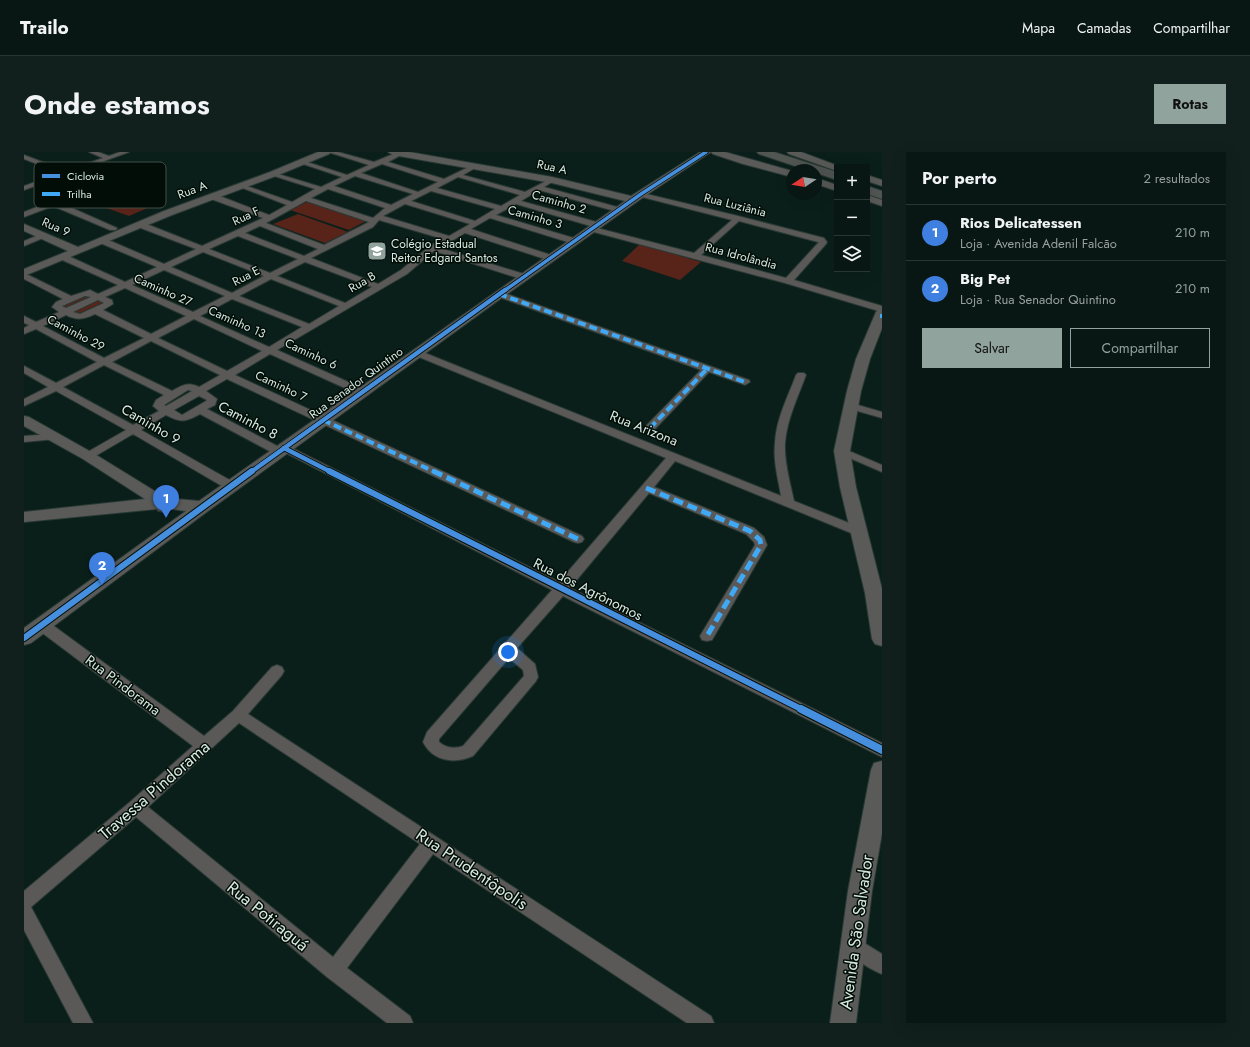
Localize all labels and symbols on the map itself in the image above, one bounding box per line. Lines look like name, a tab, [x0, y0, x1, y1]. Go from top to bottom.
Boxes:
street label: Rua A	[535, 155, 569, 179]
legend	[34, 162, 166, 208]
north arrow	[786, 164, 822, 200]
text: Ciclovia	[67, 168, 104, 184]
street label: Rua A	[175, 176, 209, 204]
text: Trilha	[67, 186, 91, 202]
street label: Caminho 2	[530, 186, 589, 218]
street label: Rua Luziânia	[702, 189, 768, 221]
street label: Caminho 3	[506, 201, 565, 233]
street label: Rua F	[229, 202, 263, 230]
street label: Rua 9	[39, 213, 73, 241]
place label: Colégio Estadual Reitor Edgard Santos	[391, 235, 498, 267]
street label: Rua Idrolândia	[703, 238, 779, 274]
school or university icon: Colégio Estadual Reitor Edgard Santos	[366, 240, 388, 262]
street label: Rua E	[229, 261, 263, 291]
street label: Rua B	[345, 267, 379, 297]
street label: Caminho 27	[131, 269, 196, 311]
street label: Caminho 13	[205, 301, 269, 343]
street label: Caminho 29	[44, 310, 108, 356]
street label: Caminho 6	[282, 334, 340, 374]
street label: Rua Senador Quintino	[305, 342, 407, 423]
street label: Caminho 7	[252, 366, 311, 406]
street label: Caminho 8	[215, 396, 281, 444]
street label: Caminho 9	[118, 399, 184, 449]
street label: Rua Arizona	[607, 405, 681, 451]
pin: 1	[153, 485, 179, 518]
pin: 2	[89, 552, 115, 585]
street label: Rua dos Agrônomos	[530, 553, 646, 625]
your location	[498, 642, 518, 662]
street label: Rua Pindorama	[81, 650, 165, 720]
street label: Travessa Pindorama	[93, 735, 215, 845]
street label: Rua Prudentôpolis	[411, 823, 533, 915]
street label: Avenida São Salvador	[833, 853, 879, 1011]
street label: Rua Potiraguá	[222, 875, 314, 957]

